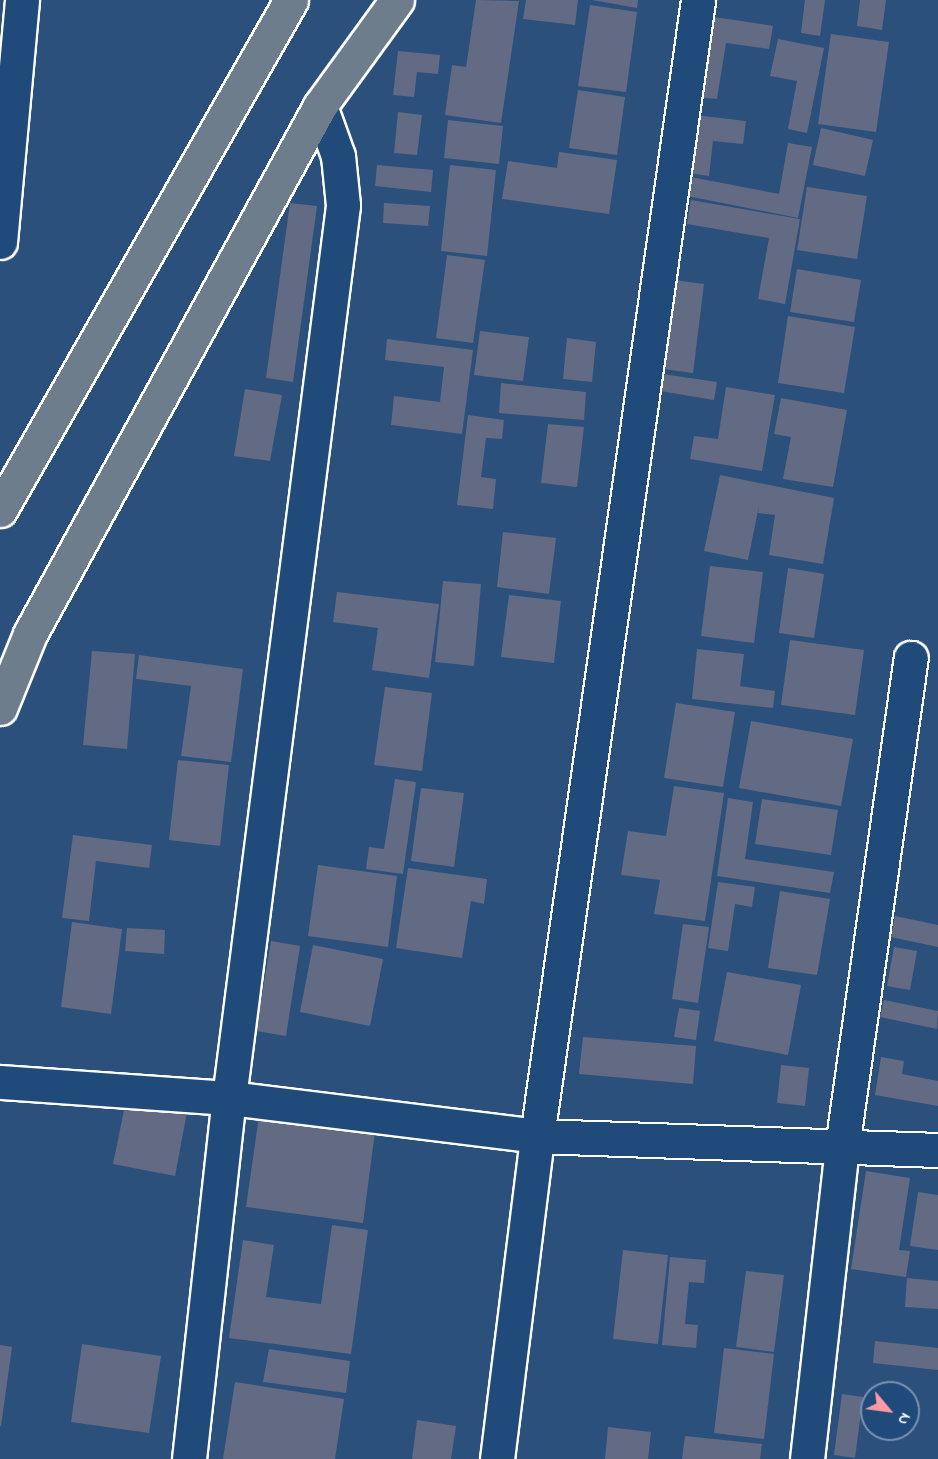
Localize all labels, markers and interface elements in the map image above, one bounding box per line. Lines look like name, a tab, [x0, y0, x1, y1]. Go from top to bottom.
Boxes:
north arrow	[860, 1381, 920, 1441]
text: N	[891, 1408, 917, 1429]

